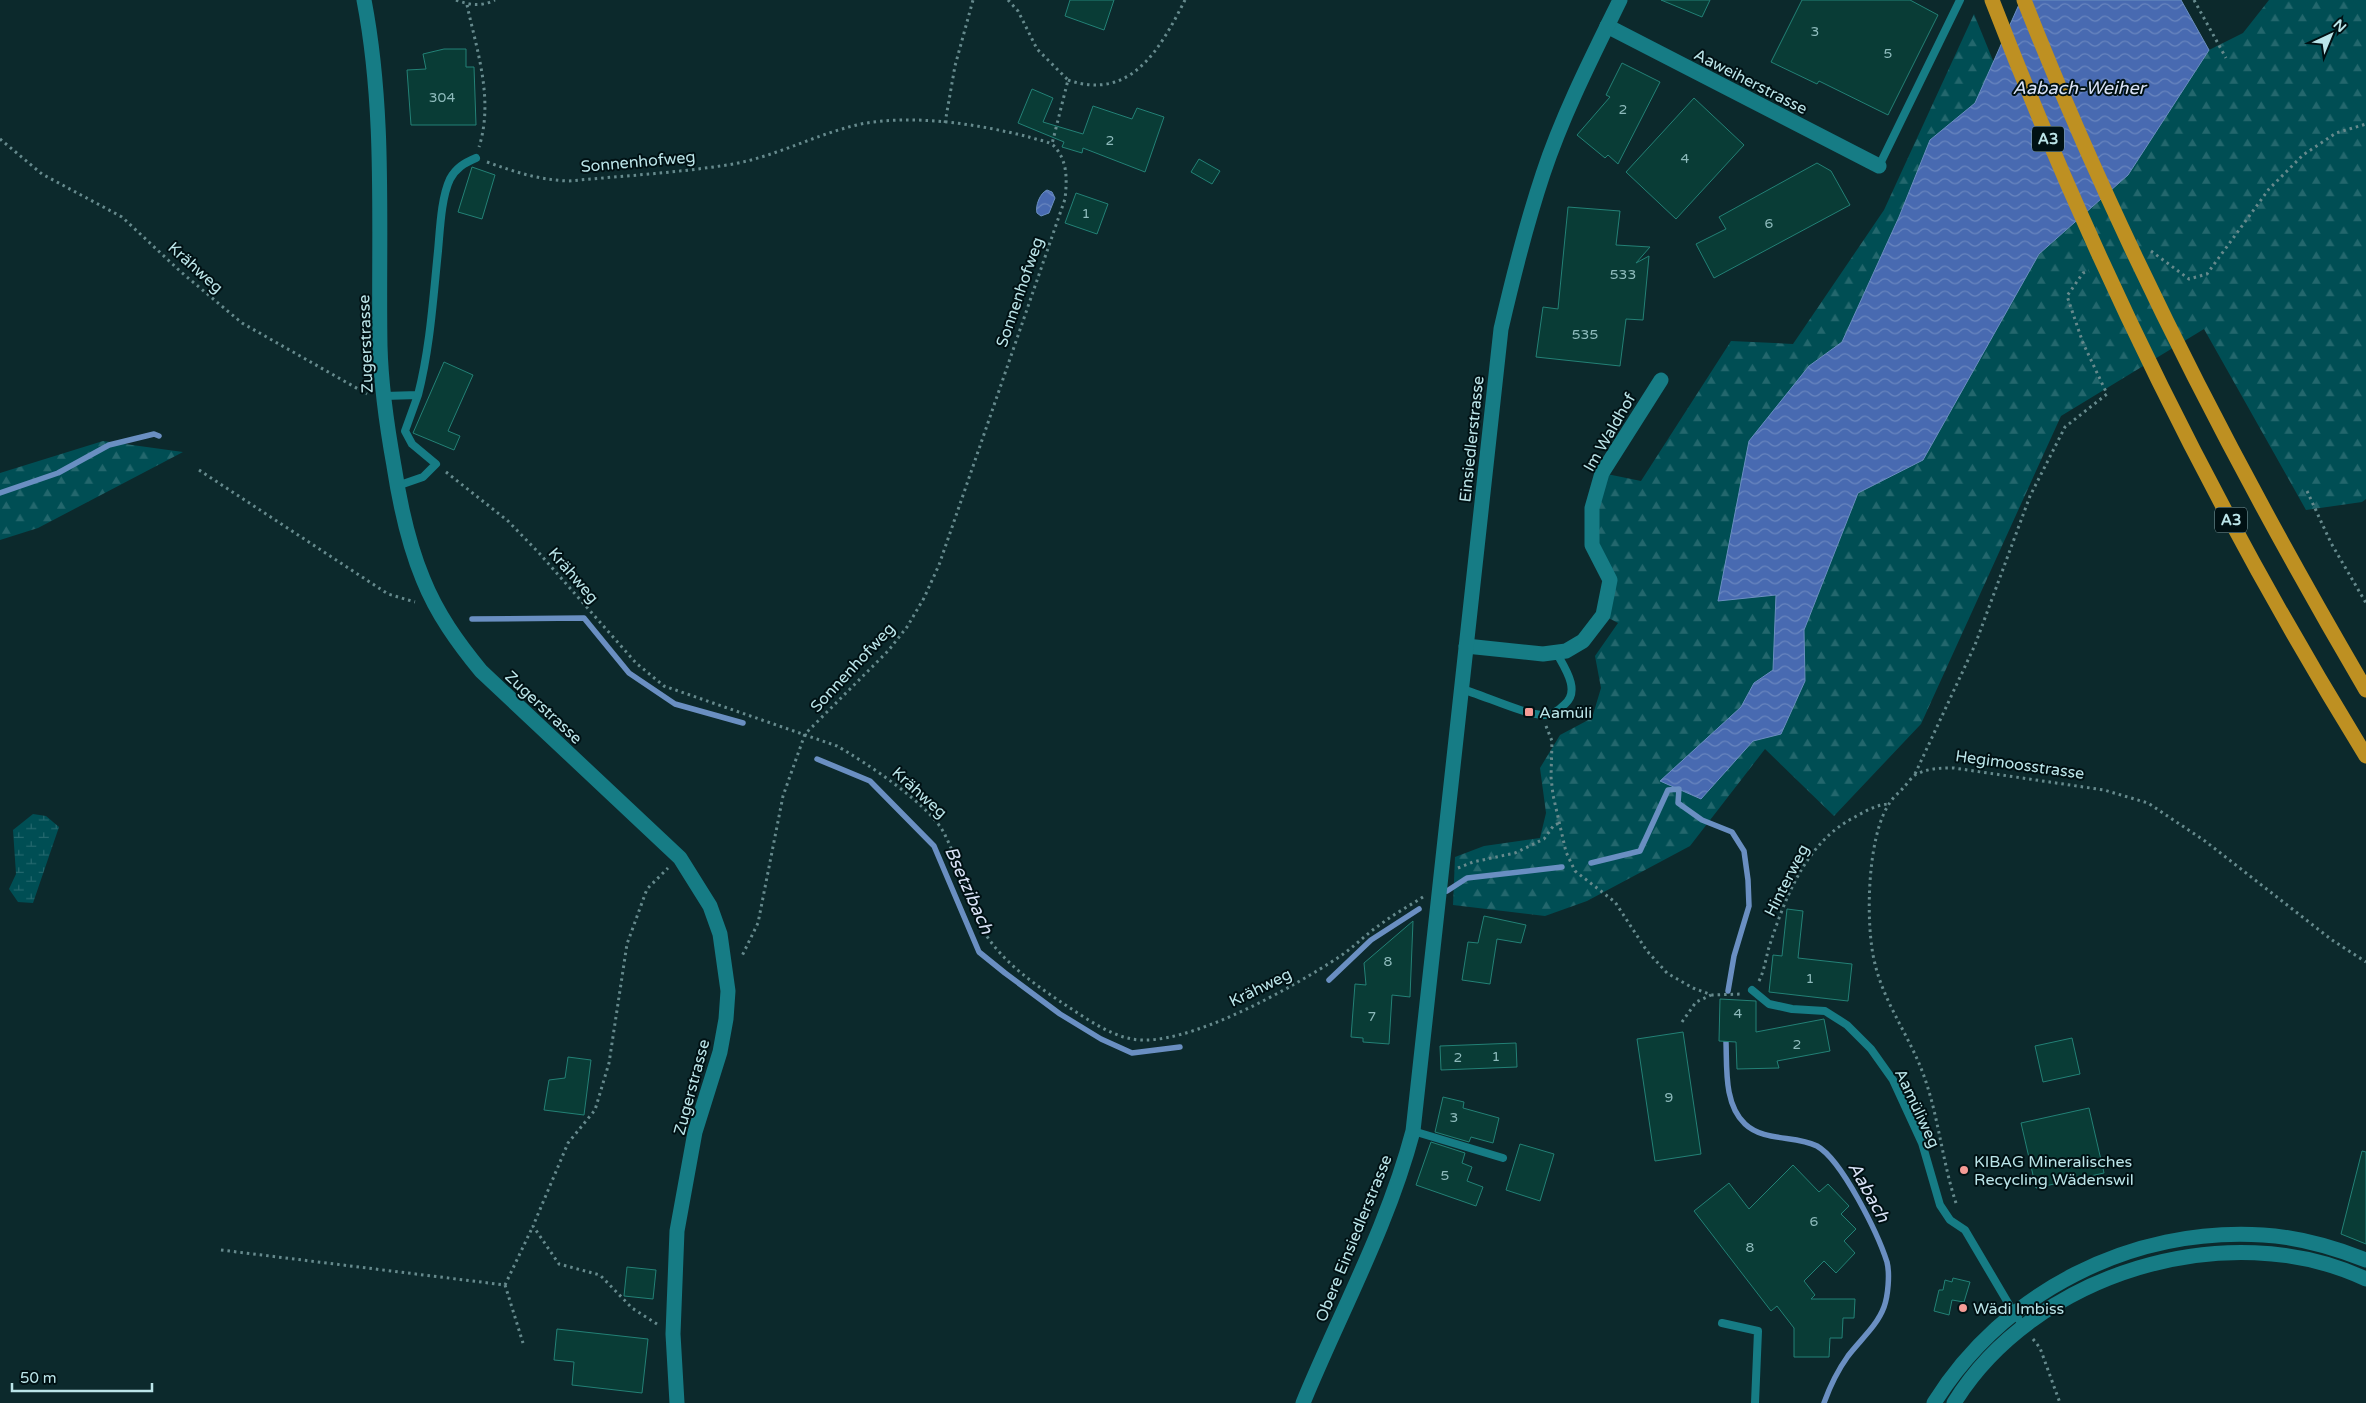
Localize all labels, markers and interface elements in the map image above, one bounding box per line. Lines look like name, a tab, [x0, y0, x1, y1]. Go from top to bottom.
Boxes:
north arrow	[2306, 10, 2356, 60]
text: N	[2330, 16, 2350, 36]
house number: 3	[1811, 23, 1819, 40]
street label: Aaweiherstrasse	[1691, 45, 1811, 119]
house number: 5	[1884, 45, 1892, 62]
water label: Aabach-Weiher	[2012, 77, 2148, 99]
house number: 304	[429, 89, 455, 106]
house number: 2	[1619, 101, 1627, 118]
road number: A3	[2032, 126, 2064, 152]
house number: 2	[1106, 132, 1114, 149]
street label: Sonnenhofweg	[580, 147, 696, 177]
house number: 4	[1681, 150, 1690, 167]
house number: 1	[1082, 205, 1090, 222]
house number: 6	[1765, 215, 1774, 232]
street label: Sonnenhofweg	[992, 235, 1048, 350]
street label: Krähweg	[164, 238, 227, 298]
house number: 533	[1610, 266, 1636, 283]
street label: Zugerstrasse	[354, 294, 378, 394]
house number: 535	[1572, 326, 1598, 343]
street label: Einsiedlerstrasse	[1455, 375, 1489, 503]
street label: Im Waldhof	[1579, 389, 1641, 475]
road number: A3	[2215, 508, 2247, 532]
street label: Krähweg	[544, 544, 603, 608]
street label: Sonnenhofweg	[806, 619, 899, 717]
street label: Zugerstrasse	[500, 667, 586, 749]
place label: Aamüli	[1539, 703, 1592, 723]
marker: Aamüli	[1523, 706, 1535, 718]
street label: Hegimoosstrasse	[1954, 746, 2086, 784]
street label: Krähweg	[888, 763, 951, 823]
street label: Hinterweg	[1760, 841, 1814, 920]
water label: Bsetzibach	[940, 843, 998, 938]
house number: 8	[1384, 953, 1393, 970]
street label: Krähweg	[1226, 964, 1295, 1012]
house number: 1	[1806, 970, 1814, 987]
house number: 4	[1734, 1005, 1743, 1022]
house number: 7	[1368, 1008, 1376, 1025]
house number: 2	[1793, 1036, 1801, 1053]
street label: Zugerstrasse	[670, 1037, 714, 1137]
house number: 1	[1492, 1048, 1500, 1065]
house number: 2	[1454, 1049, 1462, 1066]
street label: Aamüliweg	[1890, 1066, 1944, 1151]
house number: 9	[1665, 1089, 1673, 1106]
house number: 3	[1450, 1109, 1458, 1126]
street label: Obere Einsiedlerstrasse	[1311, 1152, 1397, 1325]
place label: KIBAG Mineralisches Recycling Wädenswil	[1974, 1152, 2134, 1190]
water label: Aabach	[1843, 1158, 1895, 1227]
marker: KIBAG Mineralisches Recycling Wädenswil	[1958, 1164, 1970, 1176]
house number: 5	[1441, 1167, 1449, 1184]
house number: 6	[1810, 1213, 1819, 1230]
house number: 8	[1746, 1239, 1755, 1256]
place label: Wädi Imbiss	[1973, 1299, 2064, 1319]
marker: Wädi Imbiss	[1957, 1302, 1969, 1314]
scale bar	[12, 1360, 152, 1392]
text: 50 m	[20, 1369, 57, 1387]

